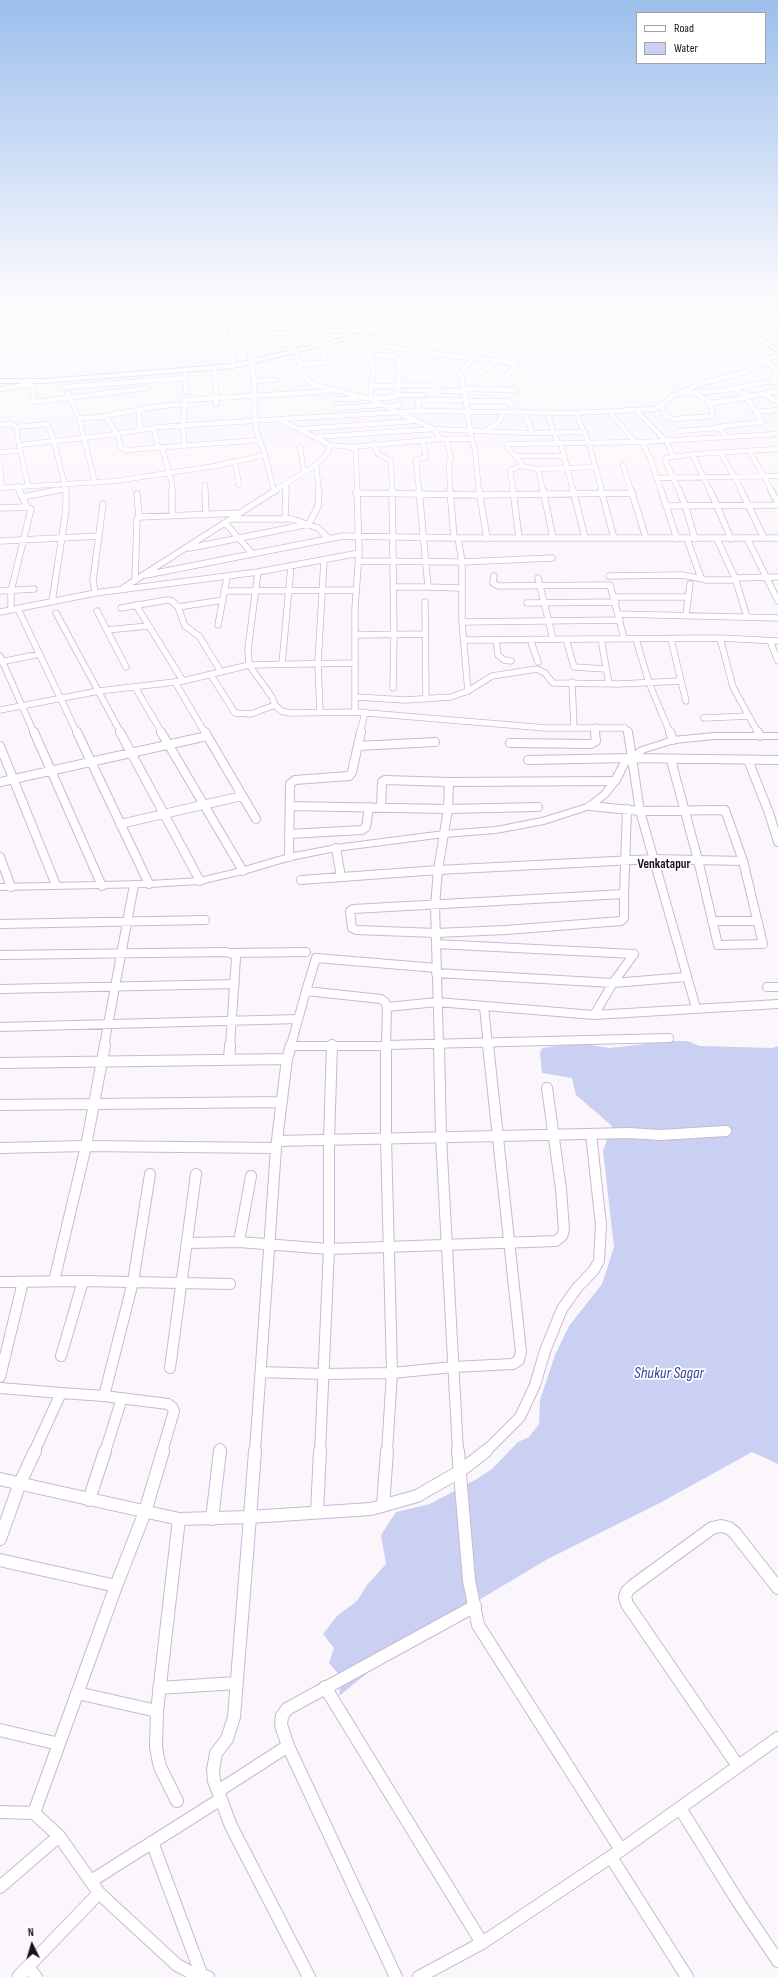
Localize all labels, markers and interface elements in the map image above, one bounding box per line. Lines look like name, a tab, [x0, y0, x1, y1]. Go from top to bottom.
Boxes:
legend	[636, 12, 766, 64]
text: Road	[674, 21, 694, 36]
text: Water	[674, 41, 698, 56]
district label: Venkatapur	[638, 857, 690, 873]
water label: Shukur Sagar	[634, 1364, 704, 1384]
north arrow	[12, 1925, 52, 1965]
text: N	[27, 1926, 34, 1939]

